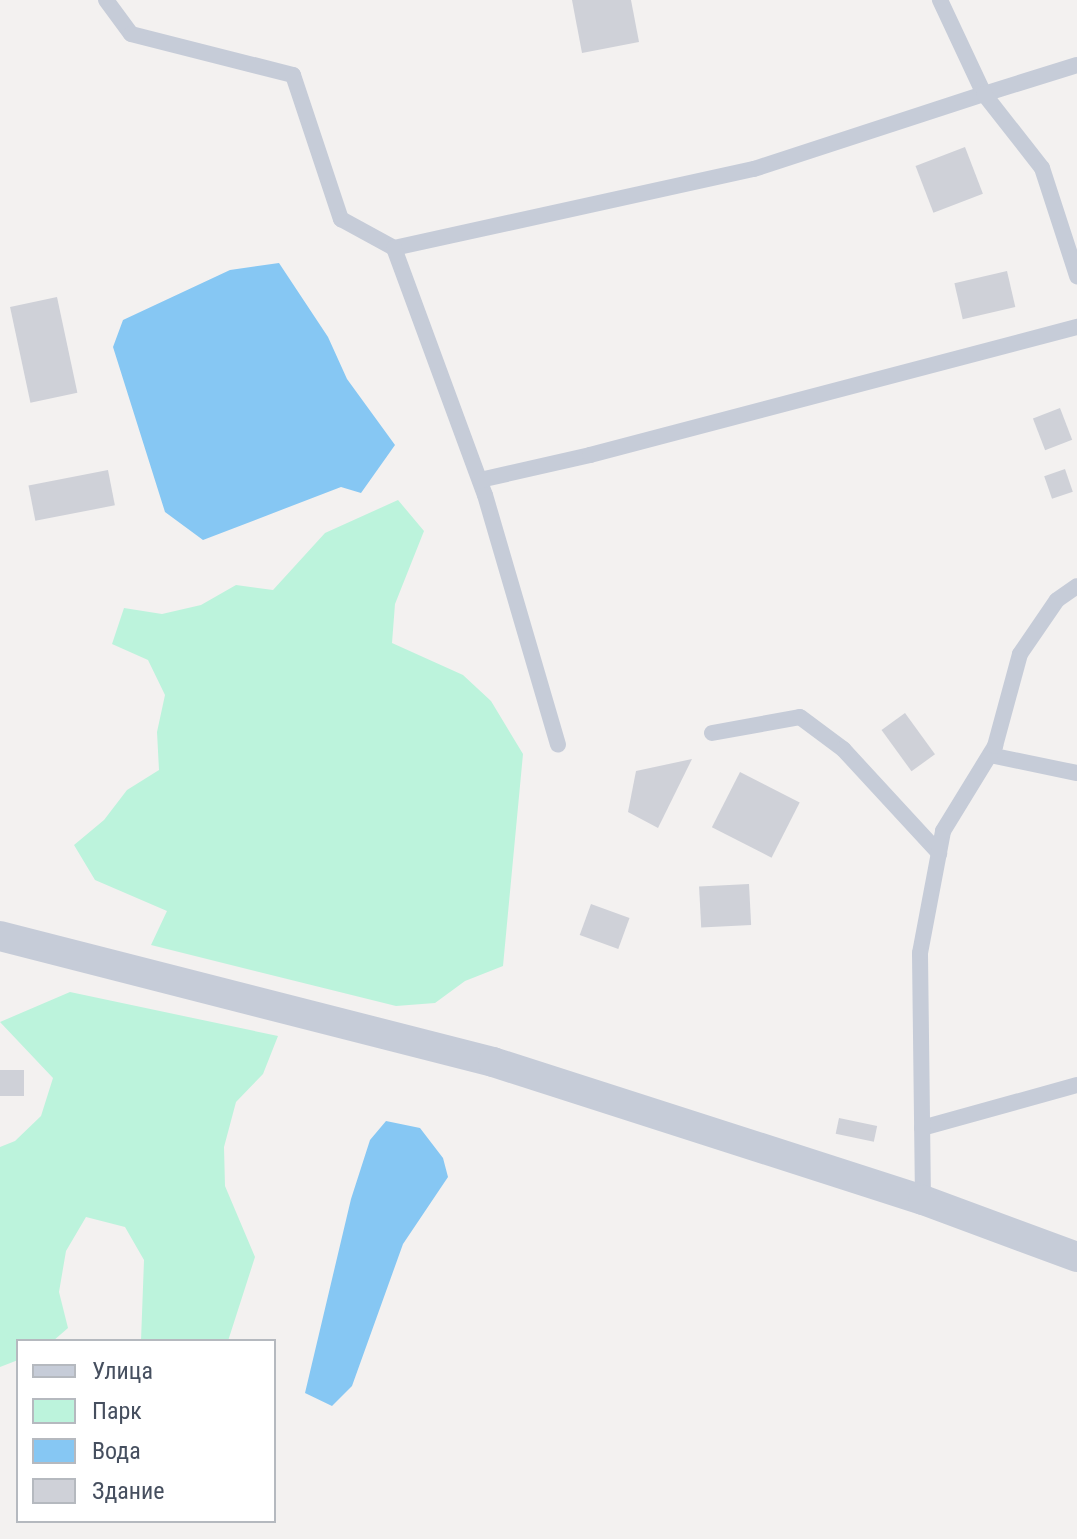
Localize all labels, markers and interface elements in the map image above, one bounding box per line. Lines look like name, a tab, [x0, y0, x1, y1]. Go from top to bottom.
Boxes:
legend	[16, 1339, 276, 1523]
text: Улица	[92, 1357, 153, 1385]
text: Парк	[92, 1397, 142, 1425]
text: Вода	[92, 1437, 141, 1465]
text: Здание	[92, 1477, 164, 1505]

